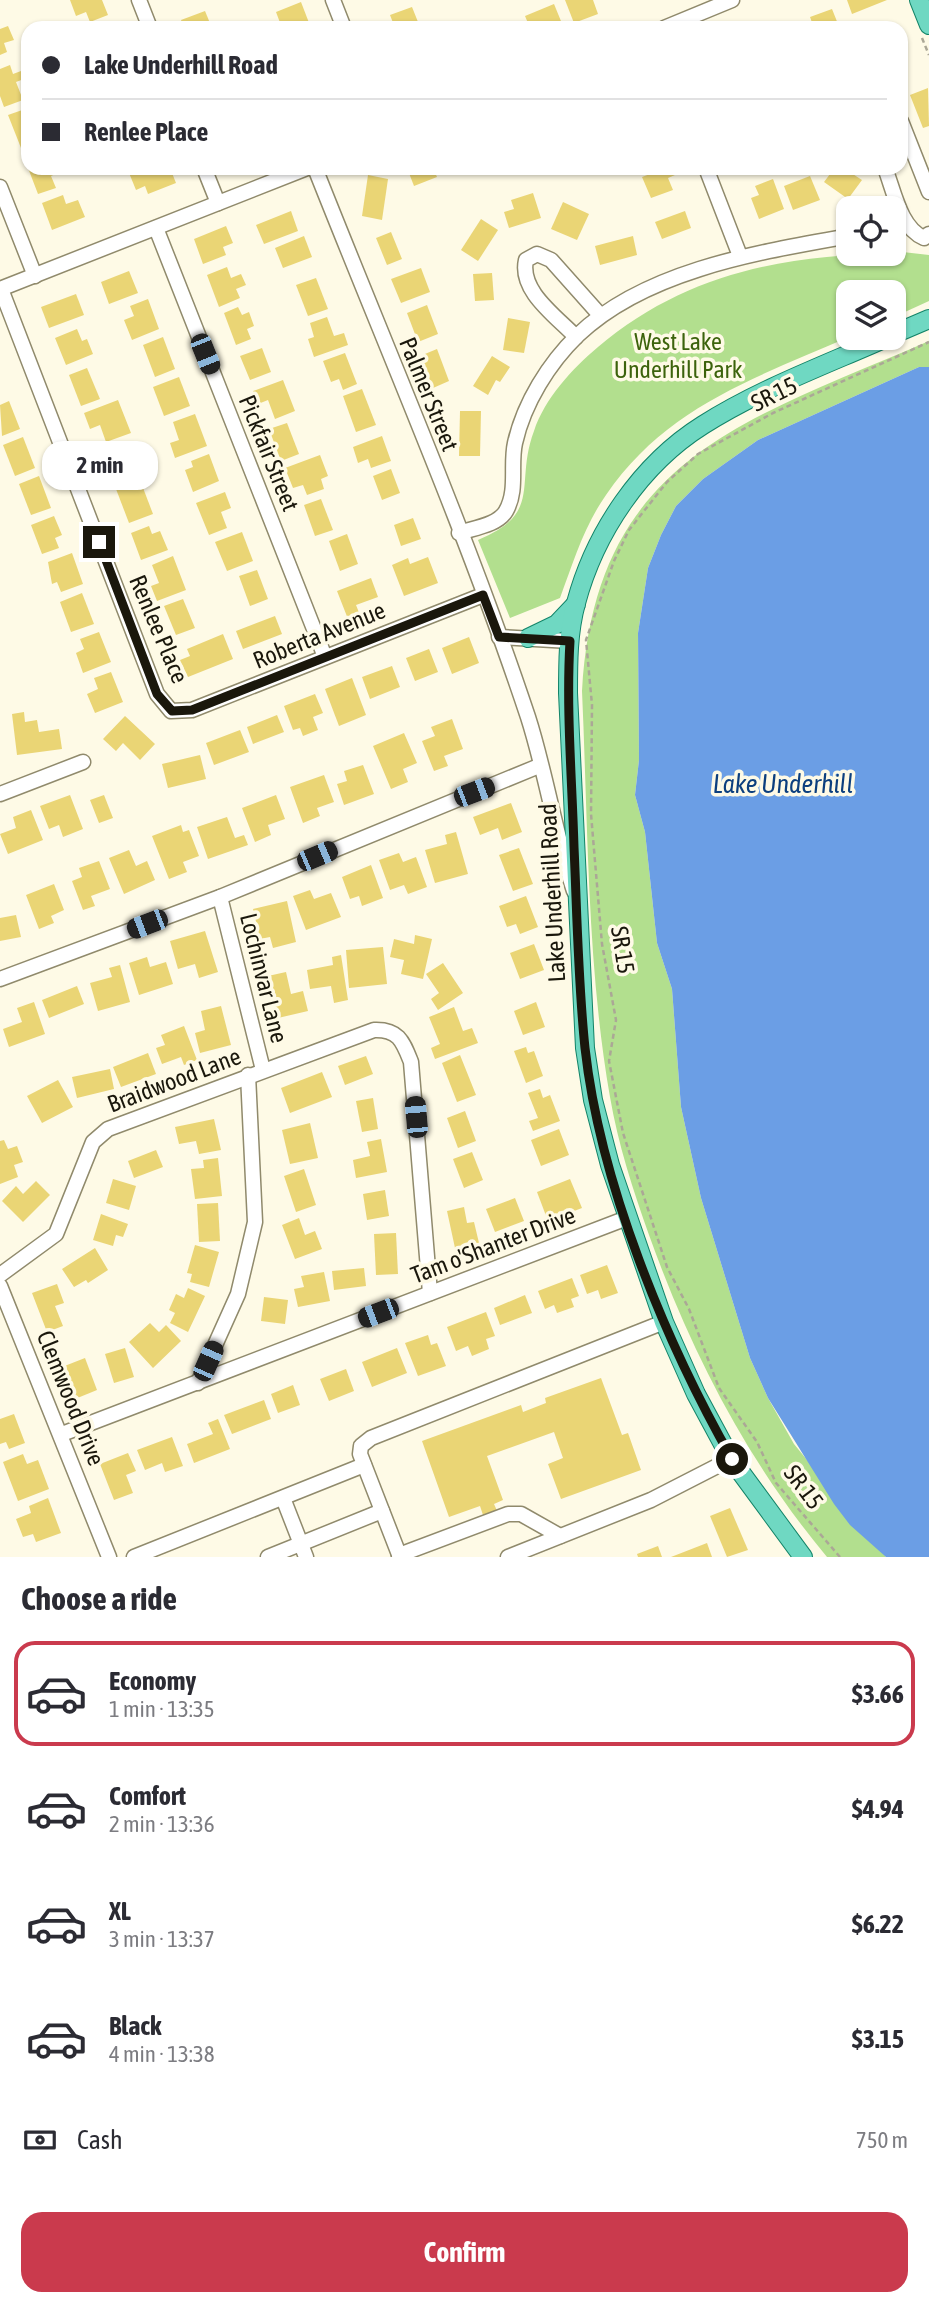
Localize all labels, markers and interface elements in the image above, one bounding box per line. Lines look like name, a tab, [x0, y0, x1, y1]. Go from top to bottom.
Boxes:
text: Lake Underhill Road	[84, 50, 278, 80]
text: Renlee Place	[84, 117, 208, 147]
map controls	[836, 196, 906, 350]
button: locate	[836, 196, 906, 266]
button: layers	[836, 280, 906, 350]
park label: West Lake Underhill Park	[614, 328, 743, 383]
car	[188, 331, 223, 377]
street label: Palmer Street	[394, 333, 464, 455]
street label: SR 15	[747, 371, 801, 417]
street label: Pickfair Street	[234, 391, 305, 515]
callout: 2 min	[41, 440, 157, 490]
text: 2 min	[77, 452, 123, 478]
route end	[83, 526, 115, 558]
street label: Renlee Place	[124, 571, 194, 687]
street label: Roberta Avenue	[249, 596, 389, 674]
water label: Lake Underhill	[713, 769, 853, 799]
car	[451, 775, 498, 809]
street label: Lake Underhill Road	[534, 803, 570, 983]
car	[294, 838, 341, 874]
car	[124, 907, 171, 941]
street label: Lochinvar Lane	[235, 910, 293, 1046]
street label: SR 15	[606, 924, 640, 976]
street label: Braidwood Lane	[104, 1042, 244, 1118]
car	[404, 1095, 429, 1139]
street label: Tam o'Shanter Drive	[407, 1201, 579, 1289]
car	[355, 1296, 402, 1330]
street label: Clemwood Drive	[32, 1327, 110, 1469]
car	[190, 1338, 227, 1384]
route start	[716, 1443, 748, 1475]
street label: SR 15	[779, 1460, 829, 1514]
text: Choose a ride	[21, 1580, 177, 1617]
icon: car	[25, 1662, 88, 1725]
text: Economy	[109, 1666, 196, 1696]
text: $3.66	[852, 1679, 904, 1709]
text: 1 min · 13:35	[109, 1696, 215, 1722]
icon: car	[25, 1777, 88, 1840]
text: Comfort	[109, 1781, 186, 1811]
text: $4.94	[852, 1794, 904, 1824]
text: 2 min · 13:36	[109, 1811, 215, 1837]
icon: car	[25, 1892, 88, 1955]
text: XL	[109, 1896, 131, 1926]
text: $6.22	[852, 1909, 904, 1939]
text: 3 min · 13:37	[109, 1926, 215, 1952]
icon: car	[25, 2007, 88, 2070]
text: Black	[109, 2011, 161, 2041]
text: $3.15	[852, 2024, 904, 2054]
text: 4 min · 13:38	[109, 2041, 215, 2067]
icon: cash	[21, 2121, 59, 2159]
text: Cash	[77, 2125, 123, 2155]
text: 750 m	[856, 2127, 908, 2153]
button: Confirm	[21, 2212, 908, 2292]

